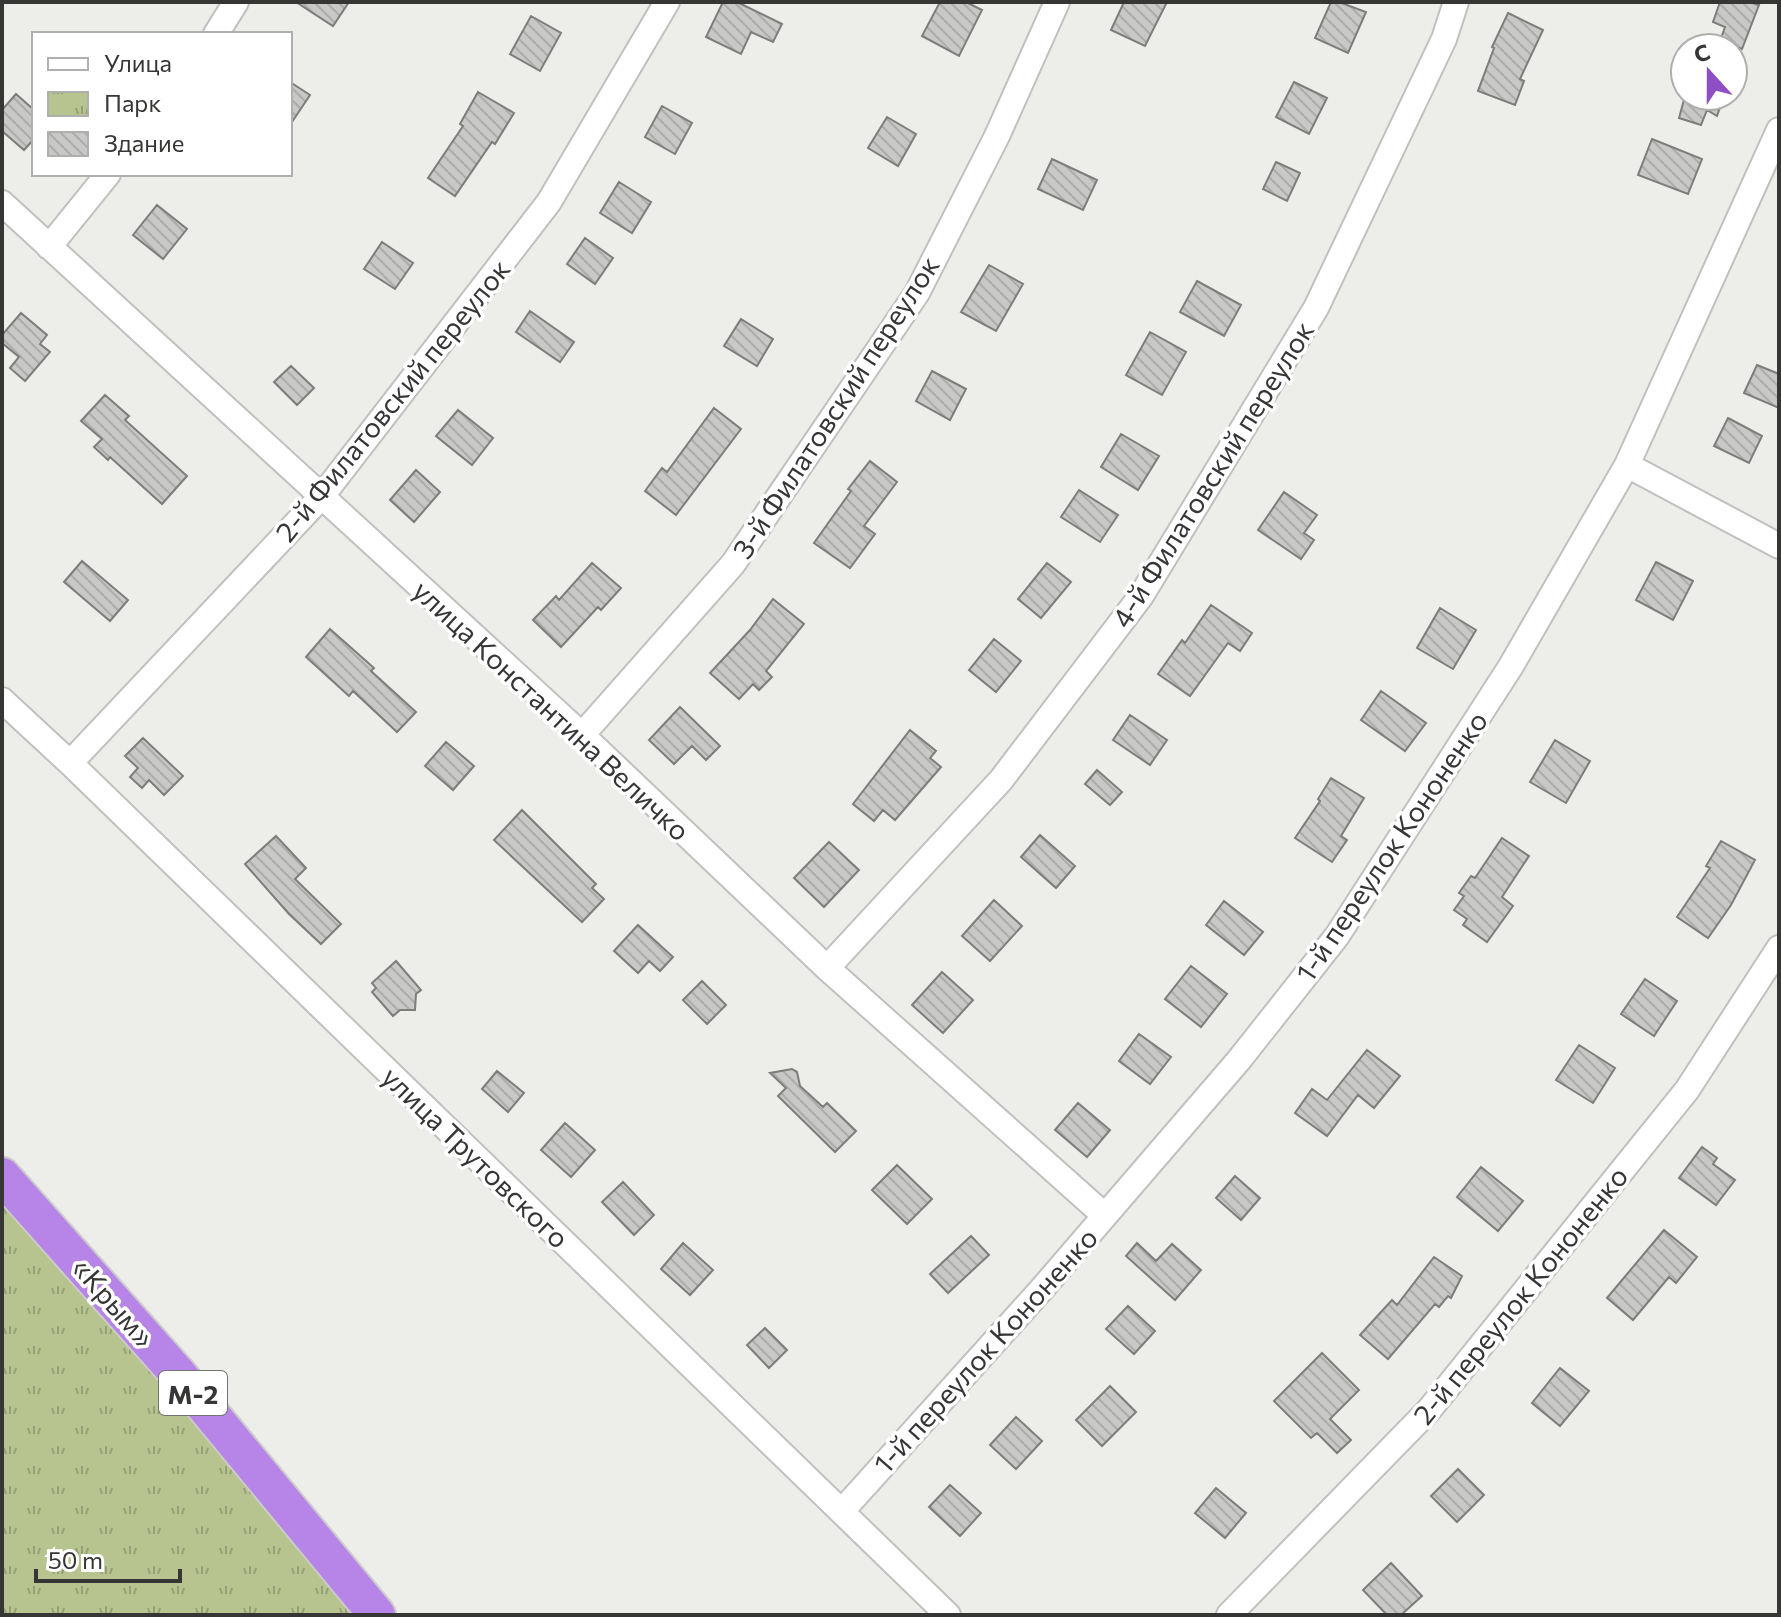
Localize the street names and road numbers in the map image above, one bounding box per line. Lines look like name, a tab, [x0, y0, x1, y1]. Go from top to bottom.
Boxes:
street label: 3-й Филатовский переулок	[724, 249, 946, 565]
street label: 2-й Филатовский переулок	[268, 252, 516, 548]
street label: 4-й Филатовский переулок	[1104, 315, 1320, 633]
street label: улица Константина Величко	[407, 573, 697, 847]
street label: 1-й переулок Кононенко	[1288, 704, 1494, 988]
street label: улица Трутовского	[376, 1059, 576, 1255]
street label: 2-й переулок Кононенко	[1405, 1159, 1635, 1431]
street label: 1-й переулок Кононенко	[866, 1220, 1104, 1480]
street label: «Крым»	[66, 1250, 162, 1354]
road number: М-2	[159, 1371, 227, 1415]

